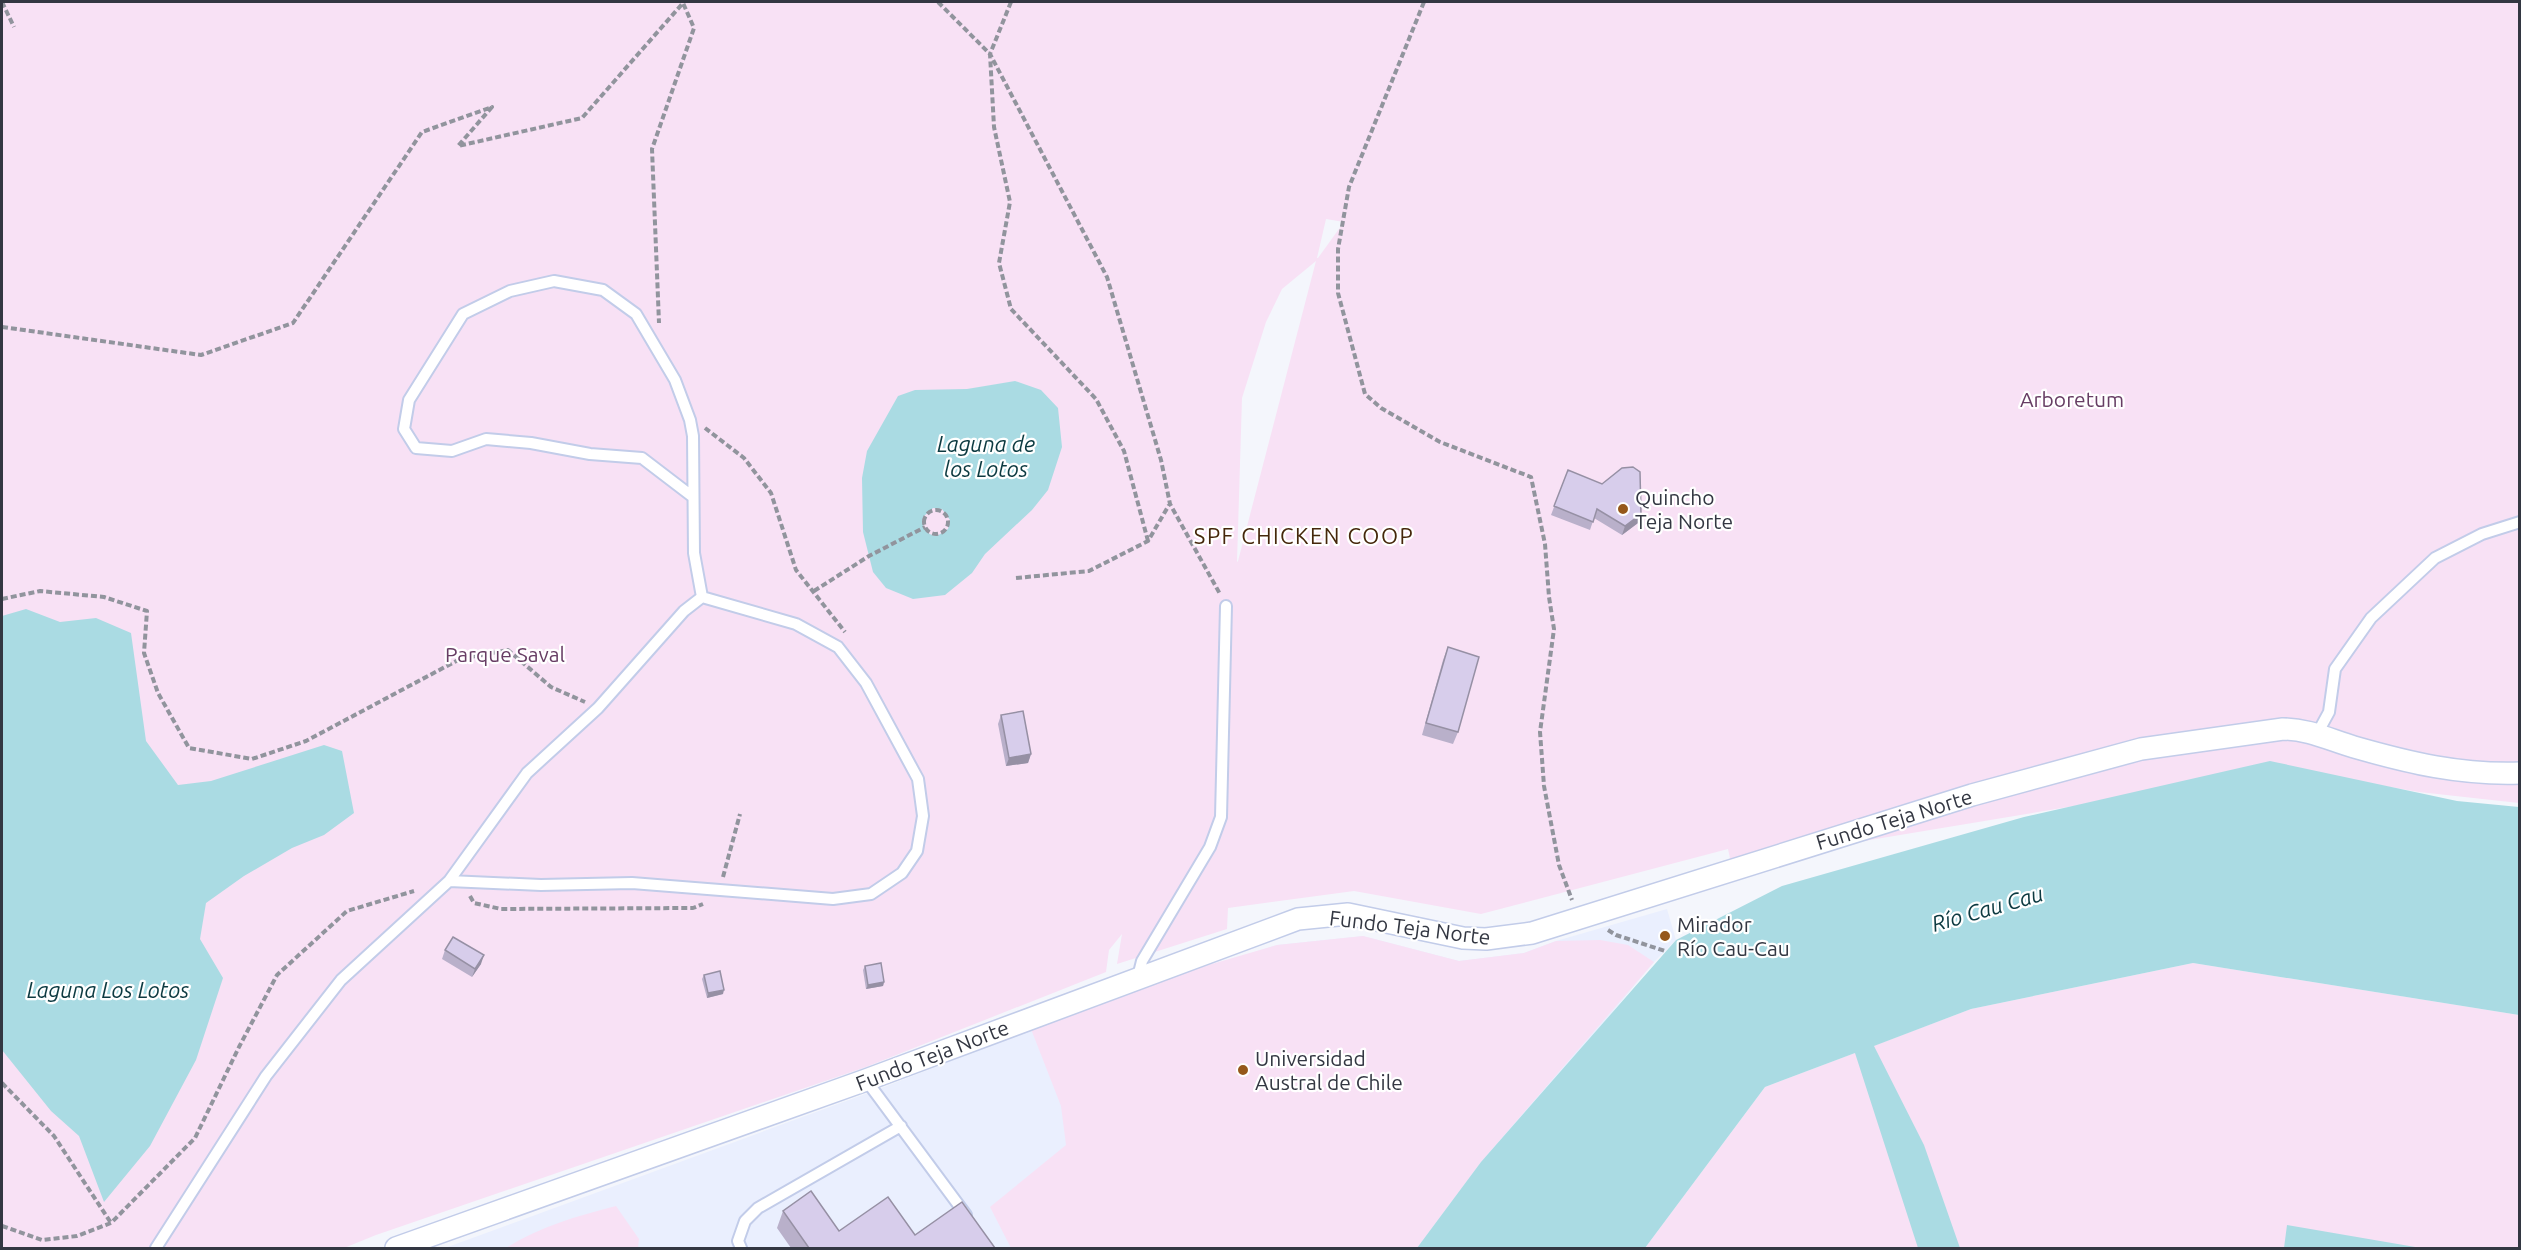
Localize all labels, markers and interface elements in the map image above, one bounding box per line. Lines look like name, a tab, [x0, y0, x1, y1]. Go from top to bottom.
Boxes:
park label: Arboretum	[2020, 387, 2124, 411]
water label: Laguna de los Lotos	[937, 431, 1035, 481]
place label: Quincho Teja Norte	[1635, 485, 1733, 533]
marker: Quincho Teja Norte	[1616, 502, 1630, 516]
district label: SPF CHICKEN COOP	[1194, 523, 1414, 548]
park label: Parque Saval	[445, 642, 565, 666]
street label: Fundo Teja Norte	[1813, 784, 1975, 854]
water label: Río Cau Cau	[1928, 880, 2046, 936]
street label: Fundo Teja Norte	[1328, 905, 1492, 949]
place label: Mirador Río Cau-Cau	[1677, 912, 1790, 960]
marker: Mirador Río Cau-Cau	[1658, 929, 1672, 943]
water label: Laguna Los Lotos	[27, 977, 189, 1002]
street label: Fundo Teja Norte	[852, 1015, 1012, 1095]
place label: Universidad Austral de Chile	[1255, 1046, 1403, 1094]
marker: Universidad Austral de Chile	[1236, 1063, 1250, 1077]

